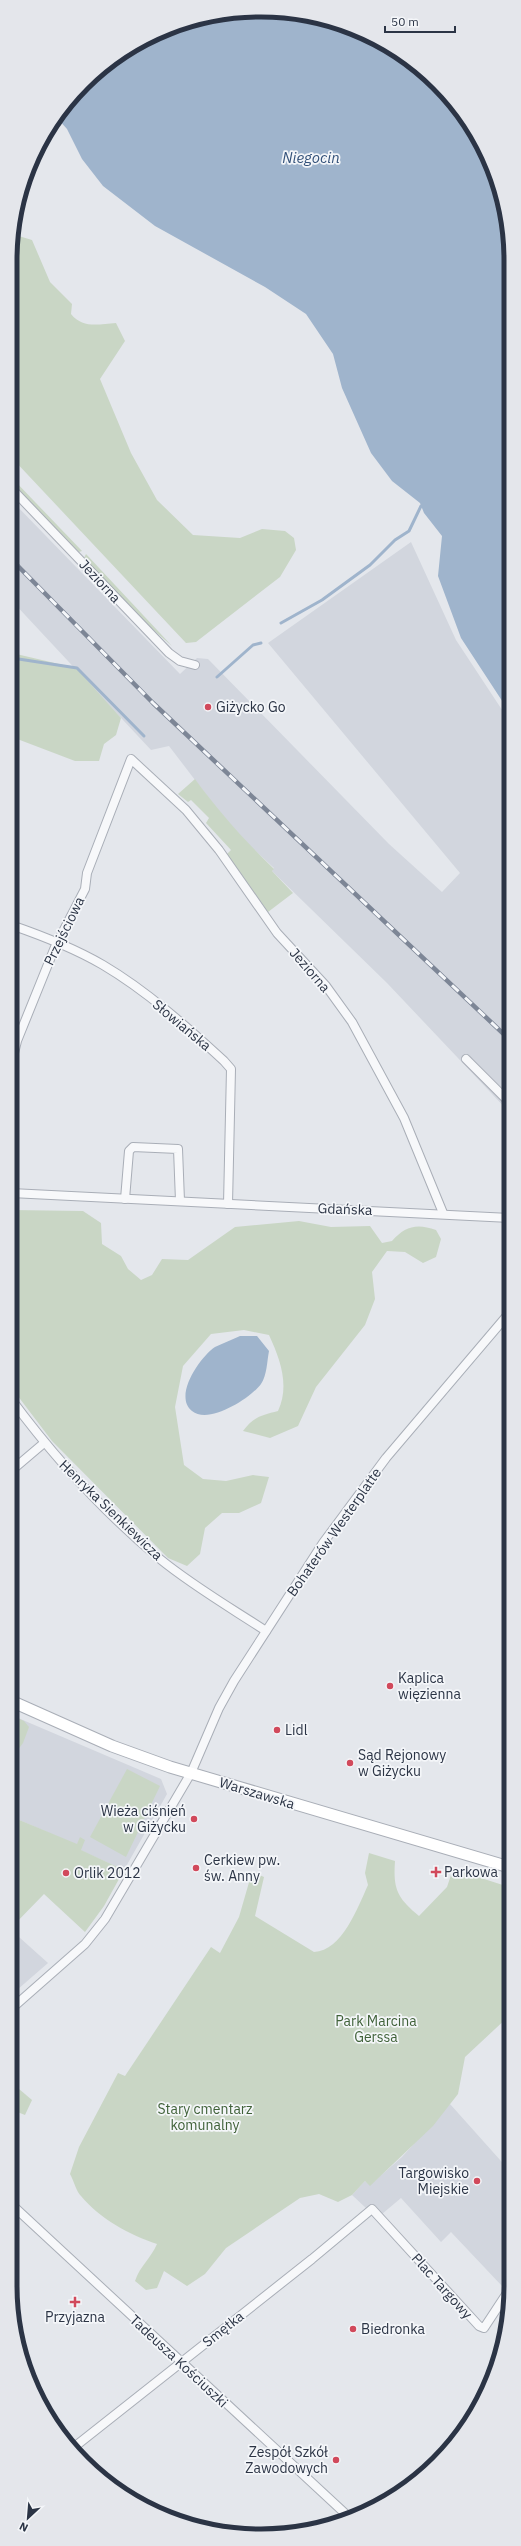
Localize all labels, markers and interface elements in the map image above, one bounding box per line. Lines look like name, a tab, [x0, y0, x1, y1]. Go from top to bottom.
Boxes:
scale bar	[385, 8, 455, 34]
text: 50 m	[391, 14, 419, 29]
water label: Niegocin	[282, 148, 340, 167]
street label: Jeziorna	[75, 555, 125, 607]
place label: Giżycko Go	[216, 698, 286, 716]
marker: Giżycko Go	[203, 702, 213, 712]
street label: Przejściowa	[40, 893, 89, 968]
street label: Jeziorna	[286, 944, 335, 996]
street label: Słowiańska	[149, 995, 215, 1055]
street label: Gdańska	[317, 1199, 373, 1219]
street label: Henryka Sienkiewicza	[56, 1456, 167, 1564]
street label: Bohaterów Westerplatte	[283, 1464, 385, 1600]
place label: Kaplica więzienna	[398, 1669, 461, 1703]
marker: Kaplica więzienna	[385, 1681, 395, 1691]
place label: Lidl	[285, 1721, 308, 1739]
marker: Lidl	[272, 1725, 282, 1735]
place label: Sąd Rejonowy w Giżycku	[358, 1746, 446, 1780]
marker: Sąd Rejonowy w Giżycku	[345, 1758, 355, 1768]
street label: Warszawska	[217, 1773, 297, 1813]
place label: Wieża ciśnień w Giżycku	[101, 1802, 186, 1836]
marker: Wieża ciśnień w Giżycku	[189, 1814, 199, 1824]
place label: Cerkiew pw. św. Anny	[204, 1851, 280, 1885]
marker: Cerkiew pw. św. Anny	[191, 1863, 201, 1873]
place label: Parkowa	[444, 1863, 498, 1881]
place label: Orlik 2012	[74, 1864, 141, 1882]
marker: Parkowa	[431, 1867, 441, 1877]
marker: Orlik 2012	[61, 1868, 71, 1878]
park label: Park Marcina Gerssa	[335, 2012, 417, 2046]
park label: Stary cmentarz komunalny	[157, 2100, 253, 2134]
place label: Targowisko Miejskie	[399, 2164, 469, 2198]
marker: Targowisko Miejskie	[472, 2176, 482, 2186]
street label: Plac Targowy	[408, 2249, 476, 2323]
marker: Przyjazna	[70, 2297, 80, 2307]
street label: Smętka	[199, 2307, 248, 2351]
place label: Przyjazna	[45, 2308, 105, 2326]
street label: Tadeusza Kościuszki	[126, 2311, 232, 2411]
place label: Biedronka	[361, 2320, 426, 2338]
marker: Biedronka	[348, 2324, 358, 2334]
place label: Zespół Szkół Zawodowych	[245, 2443, 328, 2477]
marker: Zespół Szkół Zawodowych	[331, 2455, 341, 2465]
north arrow	[8, 2498, 48, 2538]
text: N	[17, 2519, 30, 2535]

